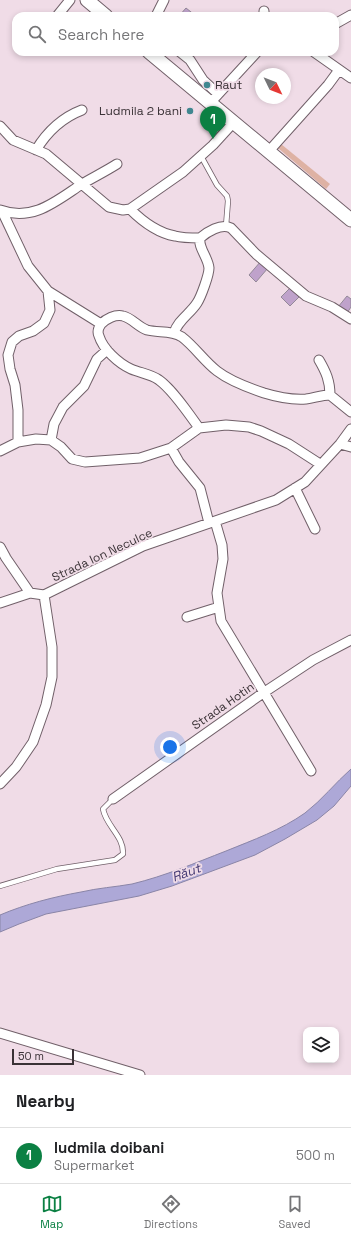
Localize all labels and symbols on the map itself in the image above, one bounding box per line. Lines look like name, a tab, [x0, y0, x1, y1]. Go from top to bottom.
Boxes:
north arrow	[255, 68, 291, 104]
place label: Raut	[215, 77, 242, 93]
marker: Raut	[202, 80, 212, 90]
place label: Ludmila 2 bani	[99, 103, 182, 119]
marker: Ludmila 2 bani	[185, 106, 195, 116]
pin: 1	[200, 106, 226, 139]
street label: Strada Ion Neculce	[49, 525, 155, 585]
street label: Strada Hotin	[189, 679, 257, 733]
your location	[160, 737, 180, 757]
water label: Răut	[169, 859, 204, 885]
scale bar	[12, 1047, 74, 1066]

